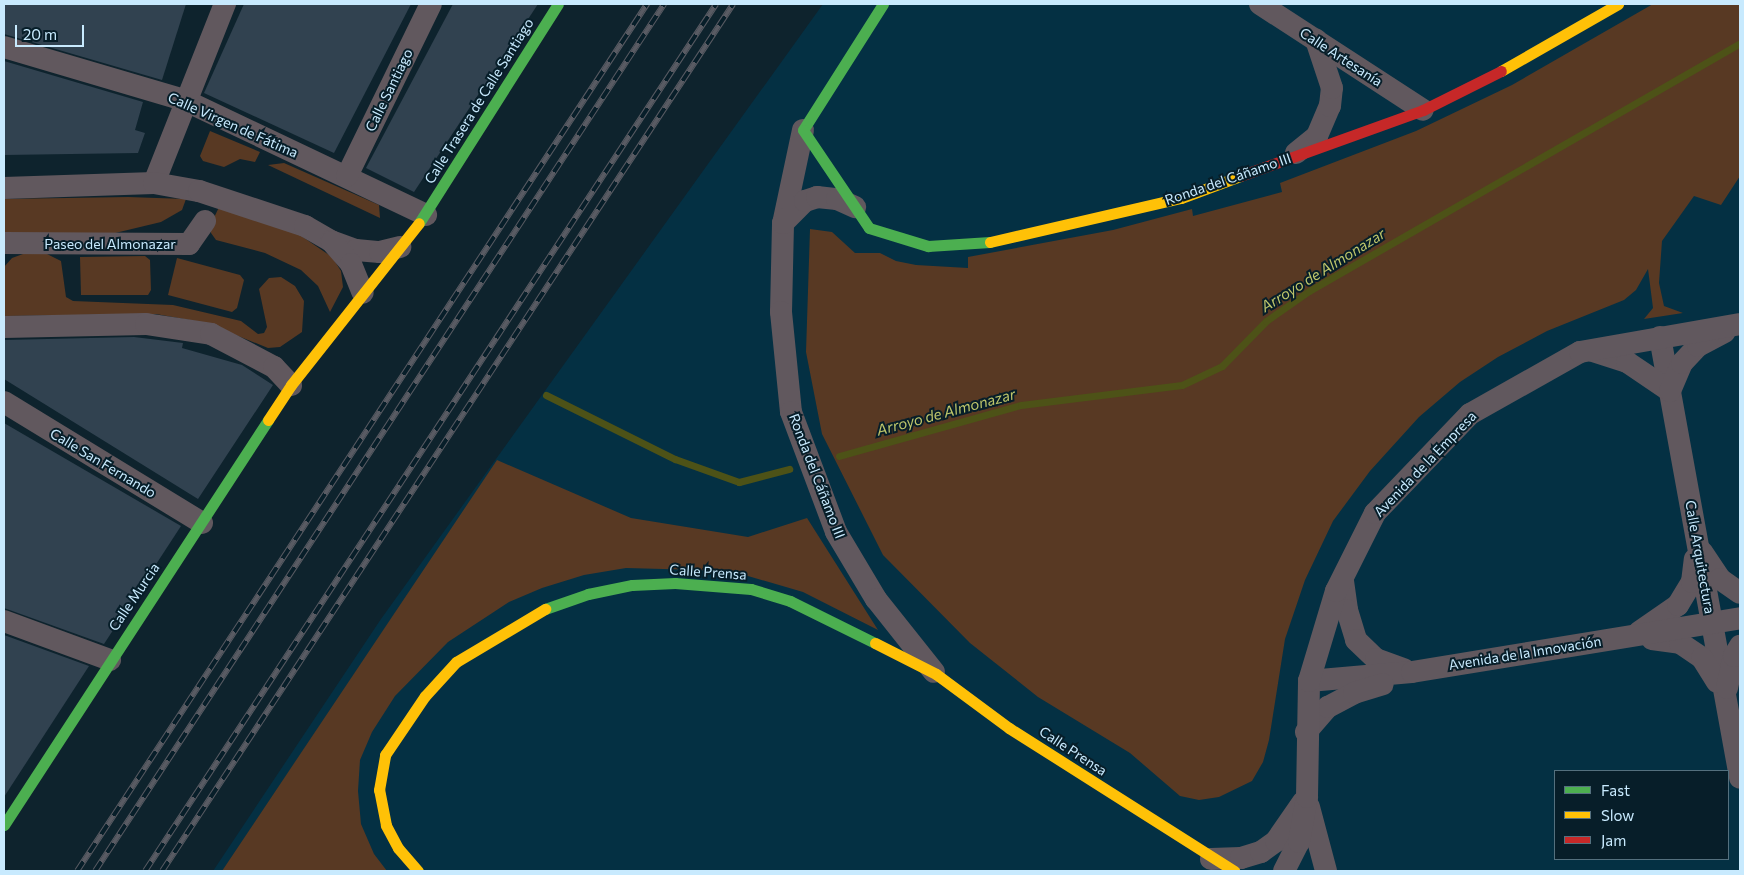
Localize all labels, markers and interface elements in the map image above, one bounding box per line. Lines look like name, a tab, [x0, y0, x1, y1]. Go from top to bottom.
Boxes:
scale bar	[18, 15, 86, 47]
street label: Calle Trasera de Calle Santiago	[421, 15, 537, 187]
street label: Calle Artesanía	[1297, 24, 1385, 90]
text: 20 m	[23, 25, 57, 43]
street label: Calle Santiago	[362, 46, 416, 134]
street label: Calle Virgen de Fátima	[165, 89, 301, 161]
street label: Ronda del Cáñamo III	[1163, 150, 1293, 208]
water label: Arroyo de Almonazar	[1257, 224, 1389, 316]
street label: Paseo del Almonazar	[44, 236, 176, 252]
water label: Arroyo de Almonazar	[874, 385, 1018, 439]
street label: Avenida de la Empresa	[1370, 408, 1480, 520]
street label: Ronda del Cáñamo III	[785, 411, 849, 541]
street label: Calle San Fernando	[47, 425, 159, 501]
street label: Calle Arquitectura	[1682, 499, 1718, 615]
street label: Calle Murcia	[105, 560, 163, 634]
street label: Calle Prensa	[669, 561, 747, 583]
street label: Avenida de la Innovación	[1448, 633, 1602, 673]
street label: Calle Prensa	[1036, 723, 1110, 779]
legend	[1554, 770, 1729, 860]
text: Fast	[1601, 781, 1630, 799]
text: Slow	[1601, 806, 1634, 824]
text: Jam	[1601, 831, 1626, 849]

